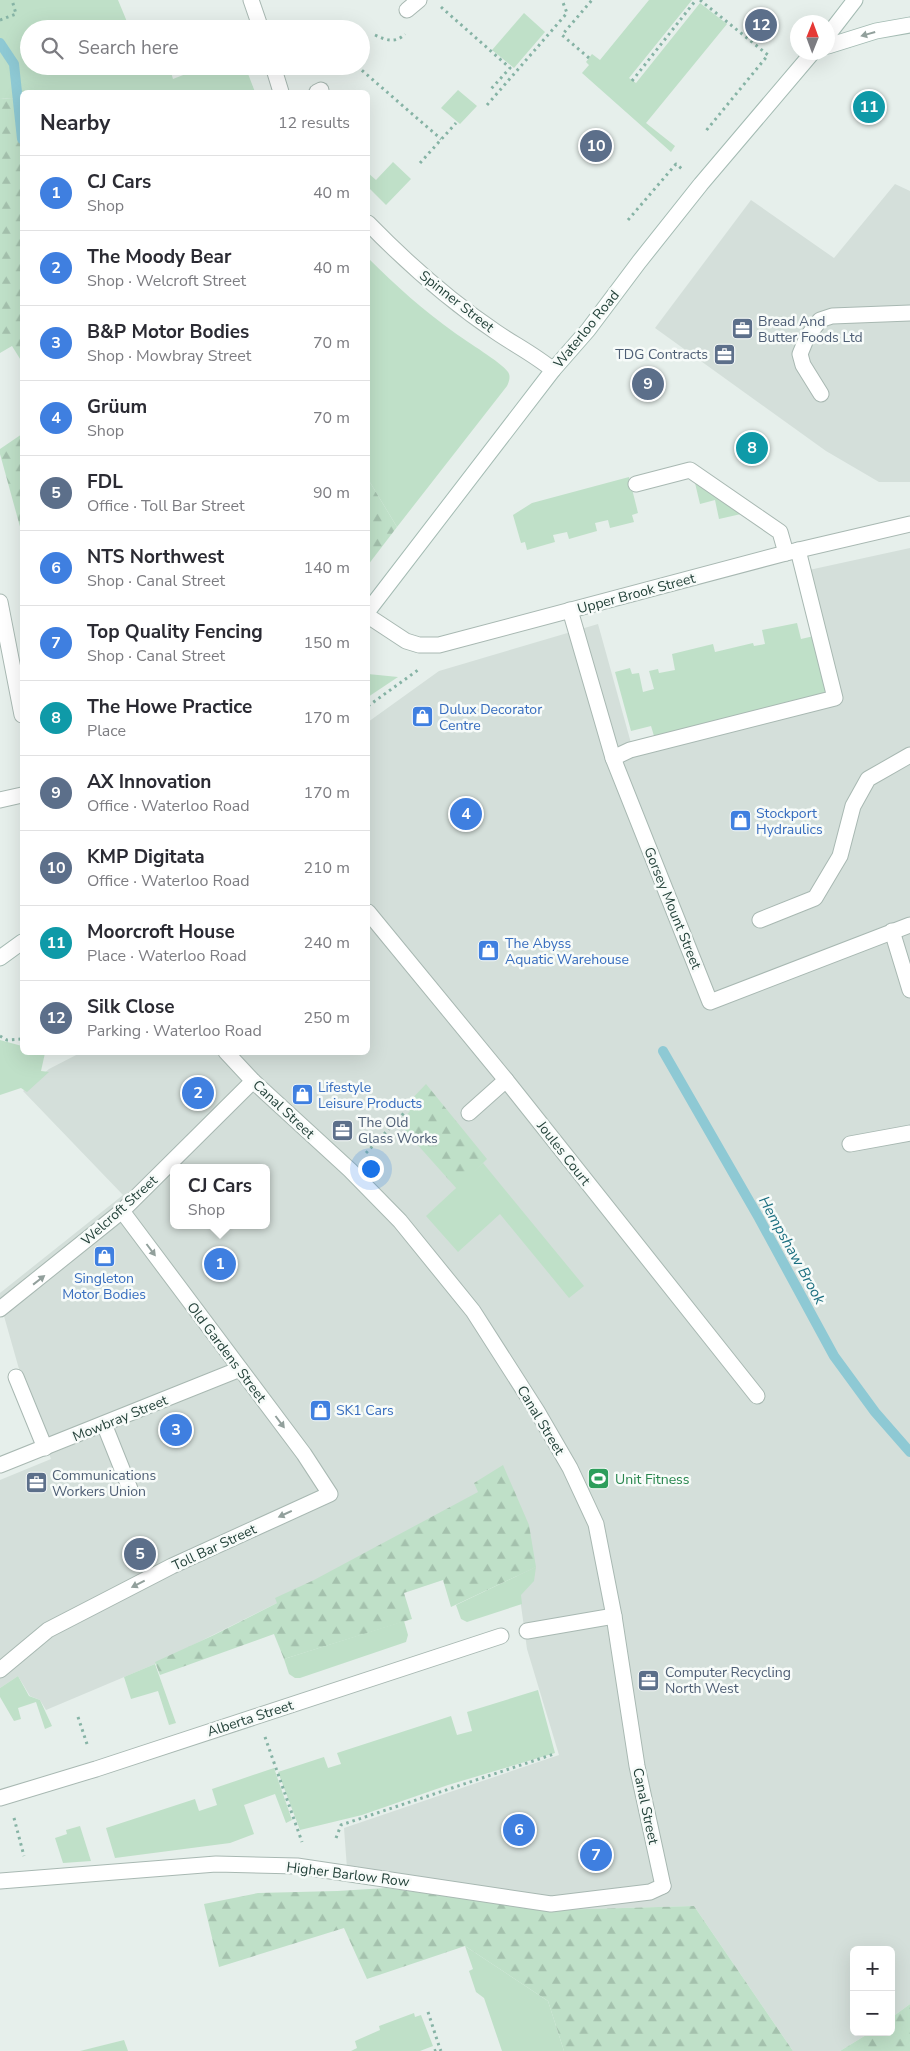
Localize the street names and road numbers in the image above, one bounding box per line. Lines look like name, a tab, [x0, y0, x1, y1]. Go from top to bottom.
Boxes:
street label: Spinner Street	[415, 266, 498, 337]
street label: Waterloo Road	[549, 286, 624, 372]
street label: Upper Brook Street	[575, 569, 697, 618]
street label: Gorsey Mount Street	[639, 844, 706, 972]
street label: Canal Street	[249, 1076, 319, 1143]
street label: Joules Court	[532, 1116, 595, 1190]
street label: Welcroft Street	[77, 1171, 162, 1250]
street label: Old Gardens Street	[183, 1298, 271, 1406]
street label: Canal Street	[512, 1382, 569, 1459]
street label: Mowbray Street	[70, 1391, 171, 1446]
street label: Toll Bar Street	[169, 1520, 259, 1575]
street label: Alberta Street	[205, 1696, 296, 1741]
street label: Canal Street	[628, 1766, 663, 1846]
street label: Higher Barlow Row	[285, 1858, 411, 1891]

